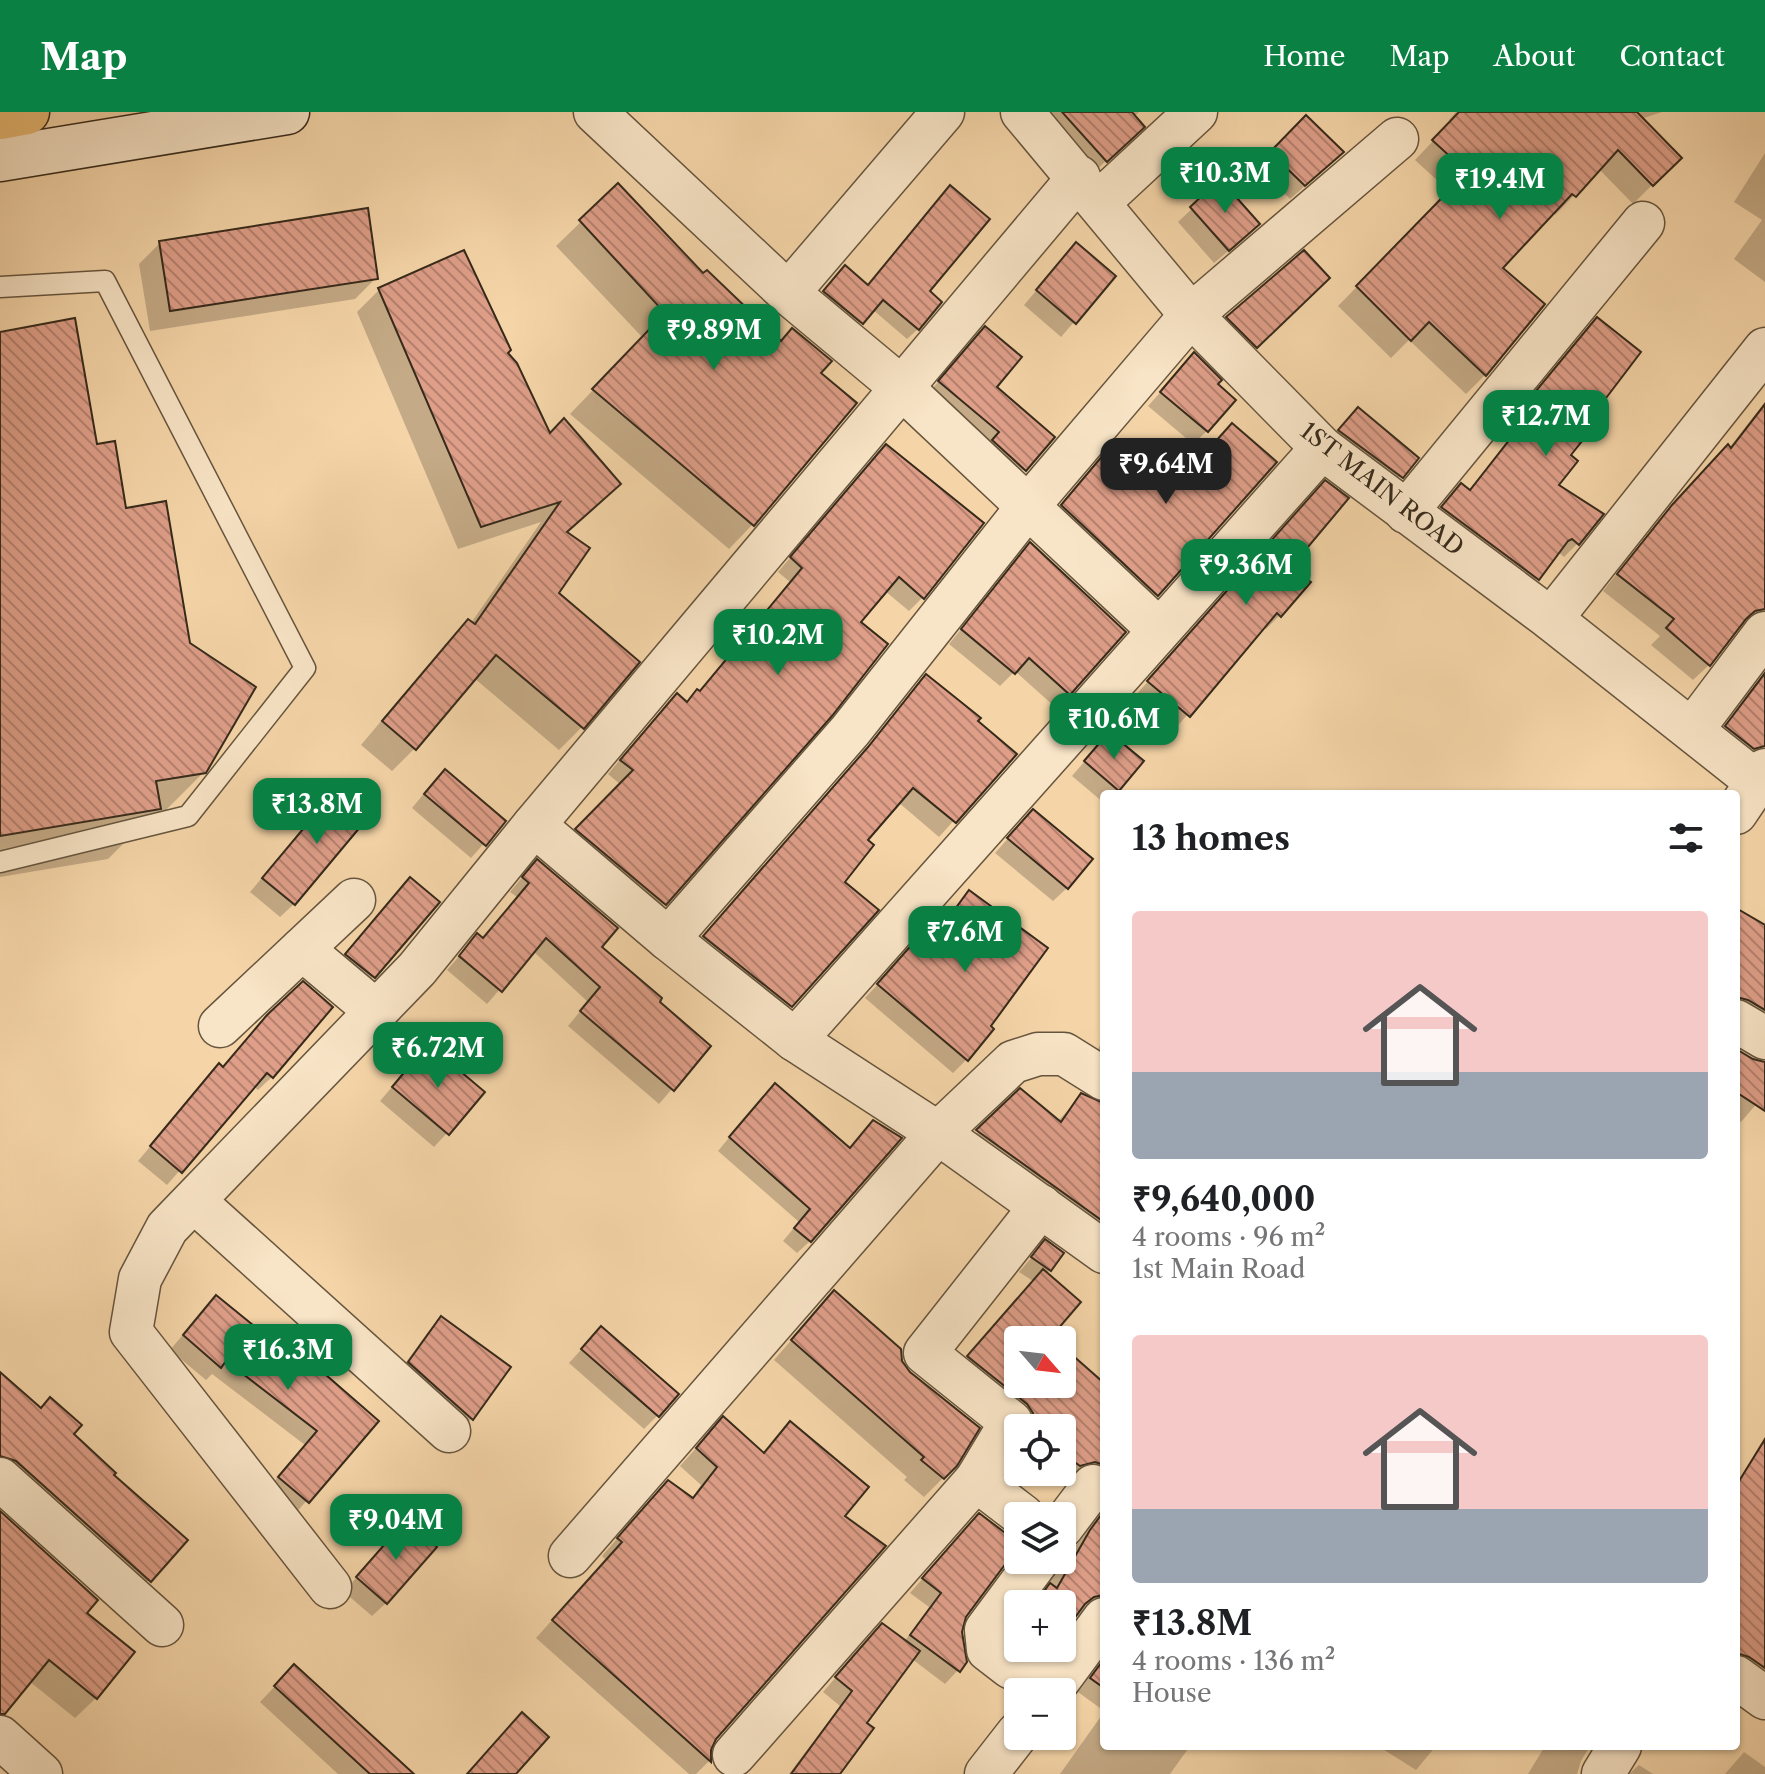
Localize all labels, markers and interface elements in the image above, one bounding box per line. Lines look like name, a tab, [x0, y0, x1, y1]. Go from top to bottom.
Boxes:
text: Map	[40, 33, 128, 80]
text: Home	[1263, 39, 1345, 73]
text: Map	[1389, 39, 1449, 73]
text: About	[1493, 39, 1575, 73]
text: Contact	[1619, 39, 1725, 73]
pin: ₹10.3M	[1160, 147, 1290, 215]
pin: ₹19.4M	[1435, 153, 1565, 221]
text: ₹10.3M	[1179, 157, 1271, 189]
text: ₹19.4M	[1454, 163, 1546, 195]
pin: ₹9.89M	[649, 304, 779, 372]
text: ₹9.89M	[666, 314, 762, 346]
pin: ₹12.7M	[1481, 390, 1611, 458]
text: ₹12.7M	[1501, 400, 1591, 432]
street label: 1ST MAIN ROAD	[1295, 416, 1470, 561]
pin: ₹9.64M	[1101, 438, 1231, 506]
text: ₹9.64M	[1118, 448, 1214, 480]
pin: ₹9.36M	[1181, 539, 1311, 607]
text: ₹9.36M	[1199, 549, 1293, 581]
pin: ₹10.2M	[713, 609, 843, 677]
text: ₹10.2M	[732, 619, 824, 651]
pin: ₹10.6M	[1049, 693, 1179, 761]
text: ₹10.6M	[1068, 703, 1160, 735]
pin: ₹13.8M	[252, 778, 382, 846]
text: ₹13.8M	[271, 788, 363, 820]
icon: filters	[1664, 816, 1708, 860]
text: 13 homes	[1132, 817, 1290, 859]
pin: ₹7.6M	[909, 906, 1021, 974]
text: ₹7.6M	[926, 916, 1004, 948]
icon: home	[1348, 963, 1492, 1107]
pin: ₹6.72M	[373, 1022, 503, 1090]
text: ₹6.72M	[391, 1032, 485, 1064]
text: ₹9,640,000	[1132, 1178, 1315, 1220]
text: 4 rooms · 96 m²	[1132, 1221, 1325, 1253]
text: 1st Main Road	[1132, 1253, 1305, 1285]
pin: ₹16.3M	[223, 1324, 353, 1392]
north arrow	[1004, 1326, 1076, 1398]
map controls	[1004, 1326, 1076, 1750]
text: ₹16.3M	[242, 1334, 334, 1366]
icon: home	[1348, 1387, 1492, 1531]
button: locate	[1004, 1414, 1076, 1486]
pin: ₹9.04M	[331, 1494, 461, 1562]
button: layers	[1004, 1502, 1076, 1574]
text: ₹9.04M	[348, 1504, 444, 1536]
button: +	[1004, 1590, 1076, 1662]
text: ₹13.8M	[1132, 1602, 1252, 1644]
text: 4 rooms · 136 m²	[1132, 1645, 1335, 1677]
text: House	[1132, 1677, 1212, 1709]
button: −	[1004, 1678, 1076, 1750]

